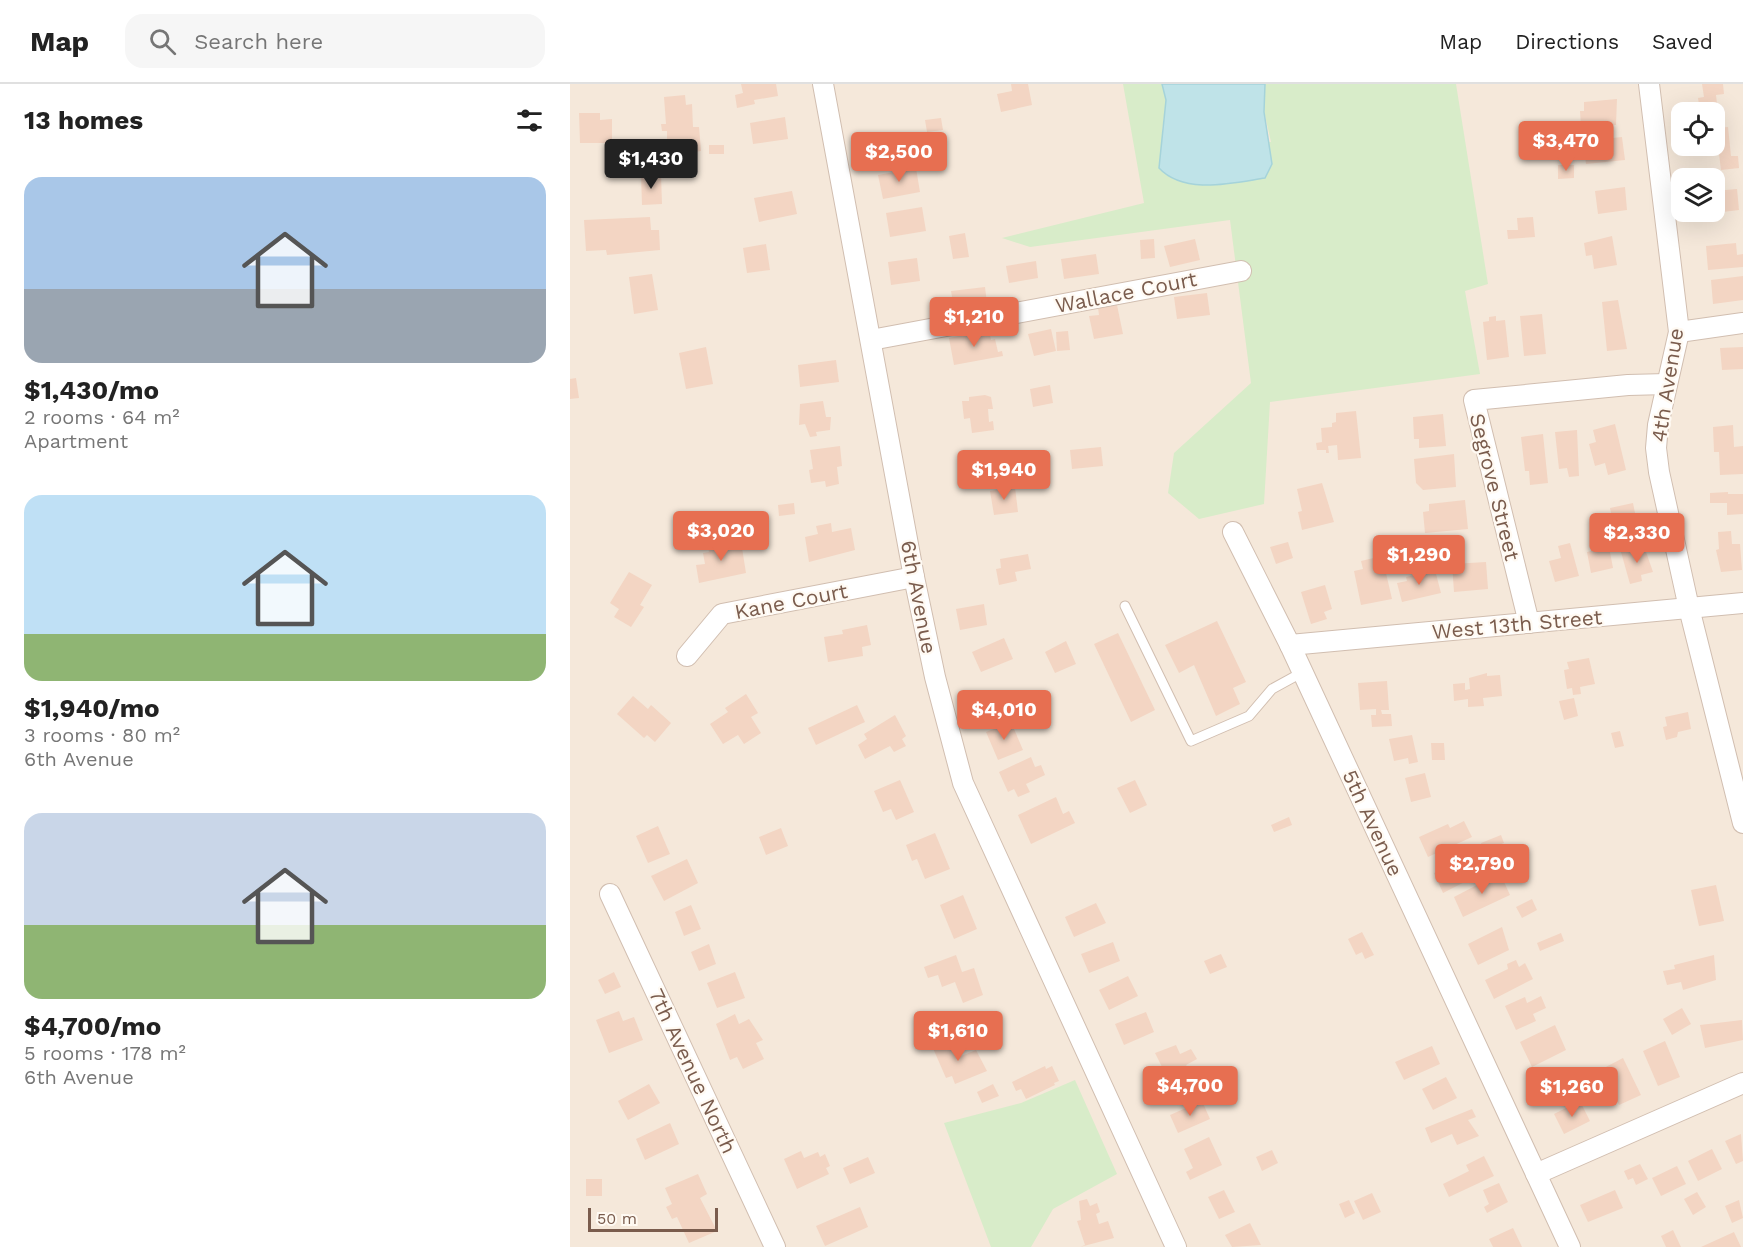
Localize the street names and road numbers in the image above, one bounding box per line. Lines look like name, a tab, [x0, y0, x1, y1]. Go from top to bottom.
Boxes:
street label: Wallace Court	[1053, 266, 1199, 318]
street label: 4th Avenue	[1646, 326, 1688, 444]
street label: Segrove Street	[1465, 411, 1525, 563]
street label: 6th Avenue	[896, 538, 942, 656]
street label: Kane Court	[732, 578, 850, 624]
street label: West 13th Street	[1431, 604, 1603, 644]
street label: 5th Avenue	[1337, 766, 1409, 880]
street label: 7th Avenue North	[644, 985, 742, 1157]

